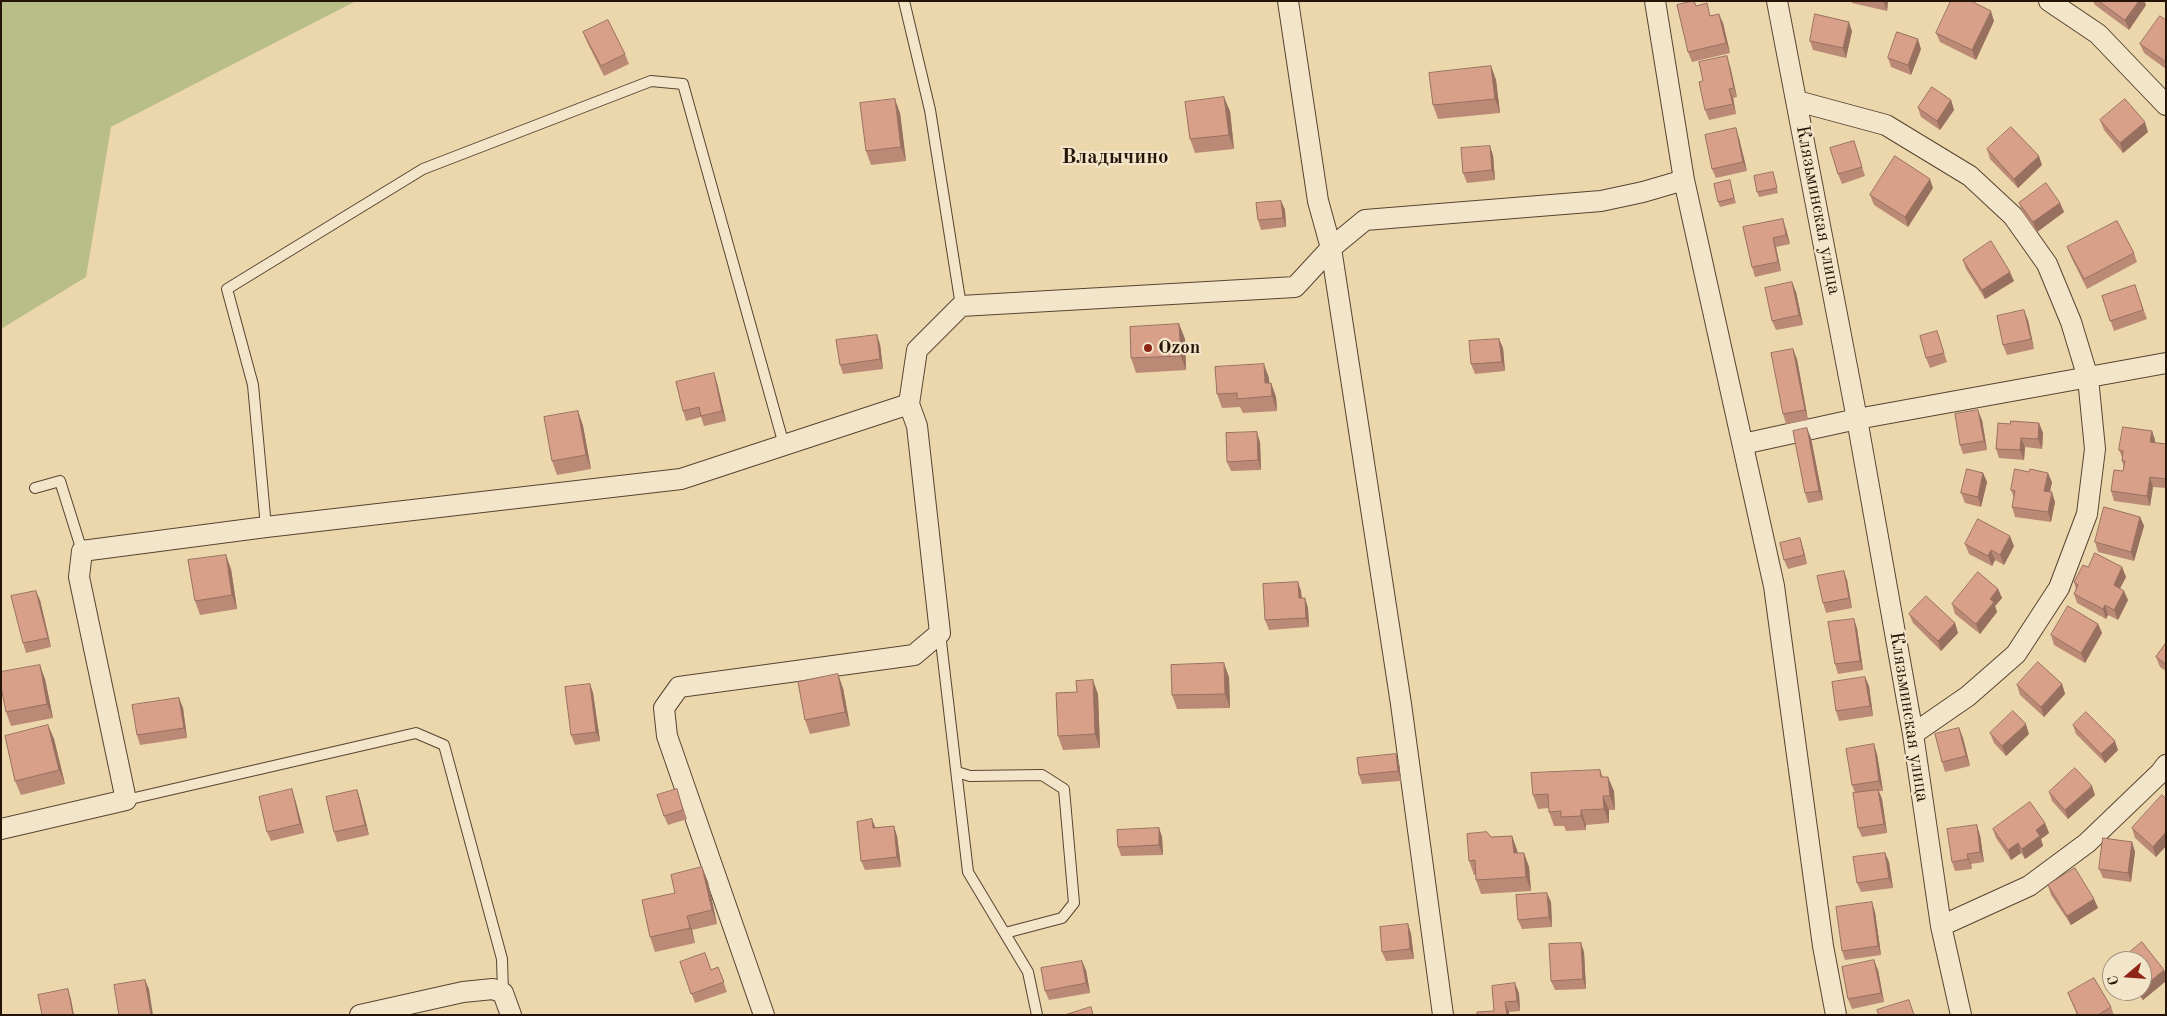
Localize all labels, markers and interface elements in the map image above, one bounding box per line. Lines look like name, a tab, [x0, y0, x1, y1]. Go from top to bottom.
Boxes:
street label: Клязьминская улица	[1790, 123, 1846, 297]
district label: Владычино	[1061, 144, 1169, 170]
place label: Ozon	[1158, 337, 1200, 359]
marker: Ozon	[1142, 342, 1154, 354]
street label: Клязьминская улица	[1884, 630, 1934, 804]
north arrow	[2102, 951, 2152, 1001]
text: С	[2106, 974, 2122, 987]

